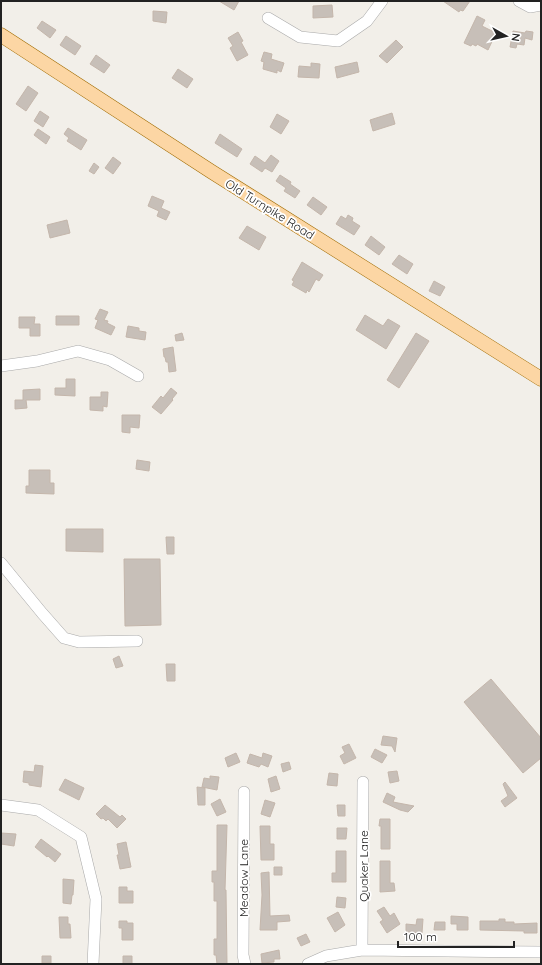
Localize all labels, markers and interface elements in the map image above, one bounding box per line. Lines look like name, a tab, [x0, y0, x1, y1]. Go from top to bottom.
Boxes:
north arrow	[486, 16, 526, 56]
text: N	[508, 32, 523, 42]
street label: Old Turnpike Road	[223, 176, 317, 242]
street label: Quaker Lane	[356, 830, 371, 902]
street label: Meadow Lane	[236, 839, 251, 917]
scale bar	[398, 923, 514, 949]
text: 100 m	[404, 929, 437, 944]

